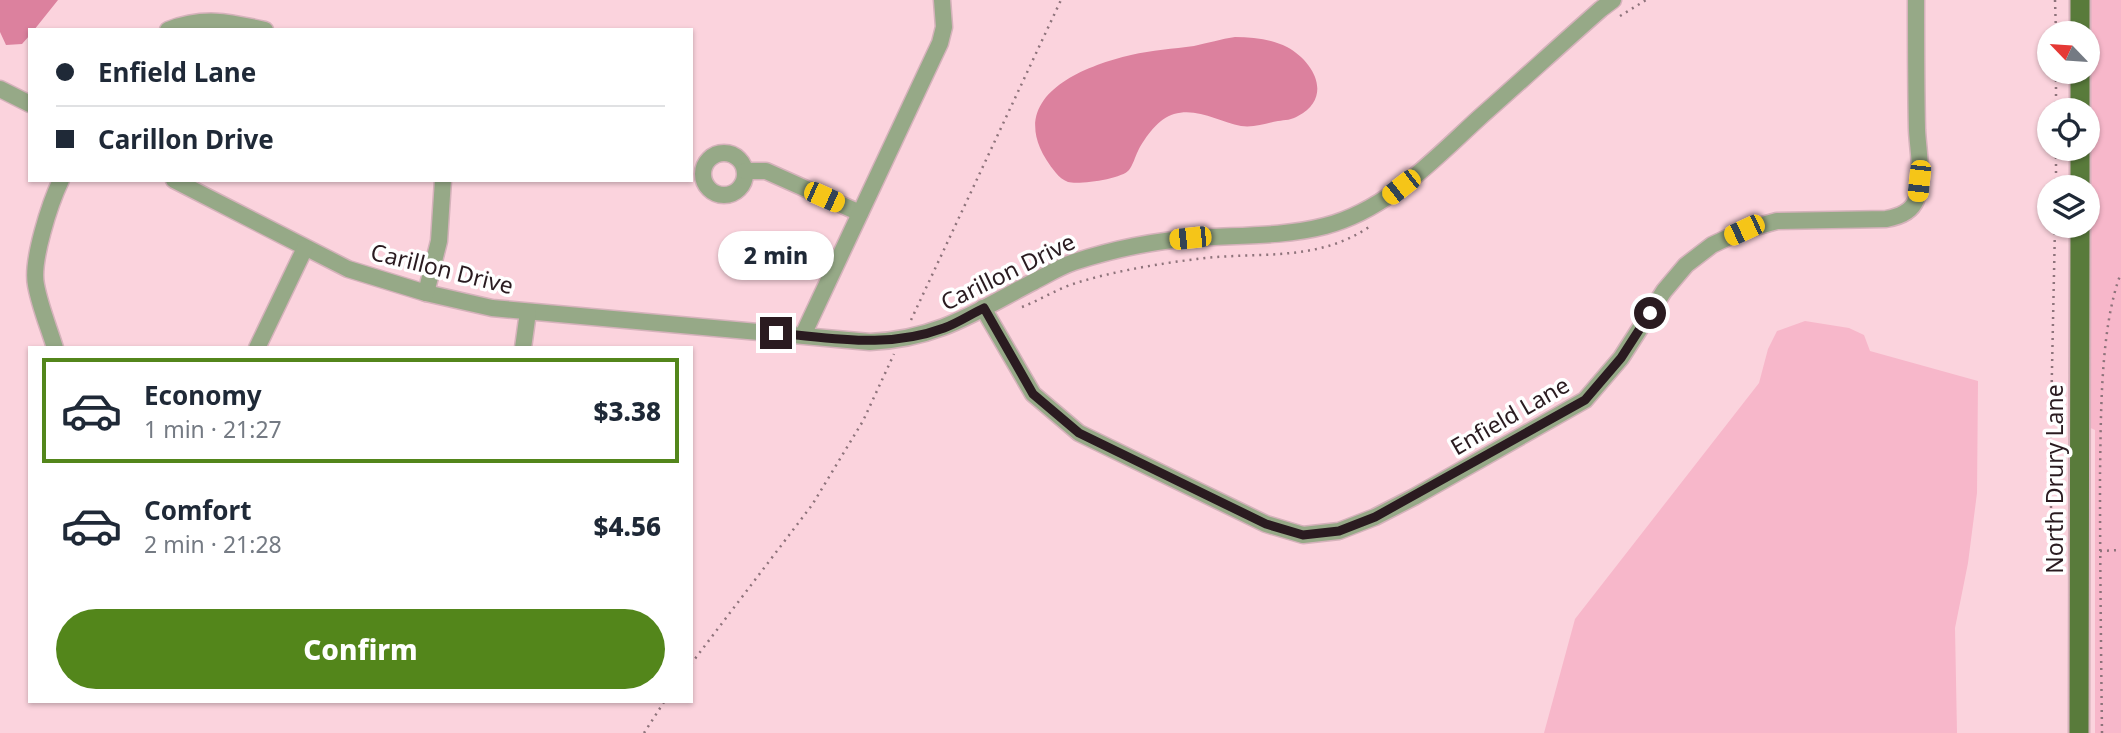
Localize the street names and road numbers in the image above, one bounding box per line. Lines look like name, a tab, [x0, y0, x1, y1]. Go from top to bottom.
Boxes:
street label: Carillon Drive	[935, 225, 1080, 317]
street label: Carillon Drive	[368, 235, 517, 301]
street label: Enfield Lane	[1444, 368, 1575, 462]
street label: North Drury Lane	[2038, 384, 2070, 574]

